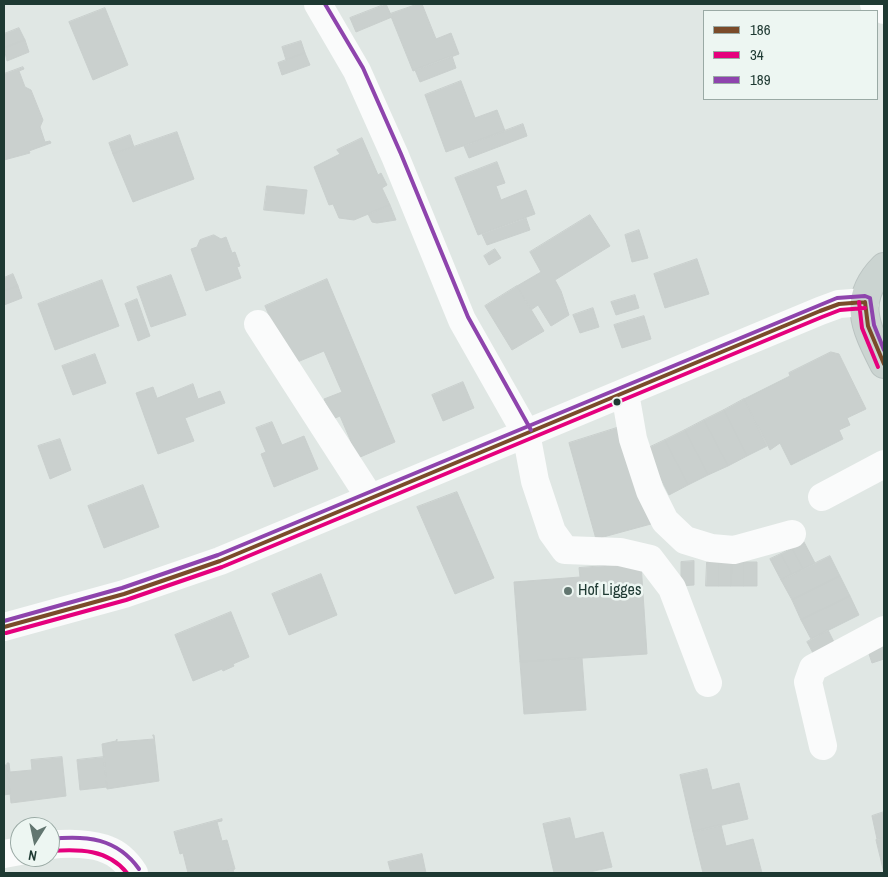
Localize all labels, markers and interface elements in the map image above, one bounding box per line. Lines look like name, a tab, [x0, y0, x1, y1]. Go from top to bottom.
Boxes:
legend	[703, 10, 878, 100]
text: 186	[750, 19, 771, 40]
text: 34	[750, 44, 764, 65]
text: 189	[750, 69, 771, 90]
unlabelled marker	[612, 397, 622, 407]
place label: Hof Ligges	[578, 581, 641, 601]
marker: Hof Ligges	[562, 585, 574, 597]
north arrow	[10, 817, 60, 867]
text: N	[27, 846, 38, 865]

